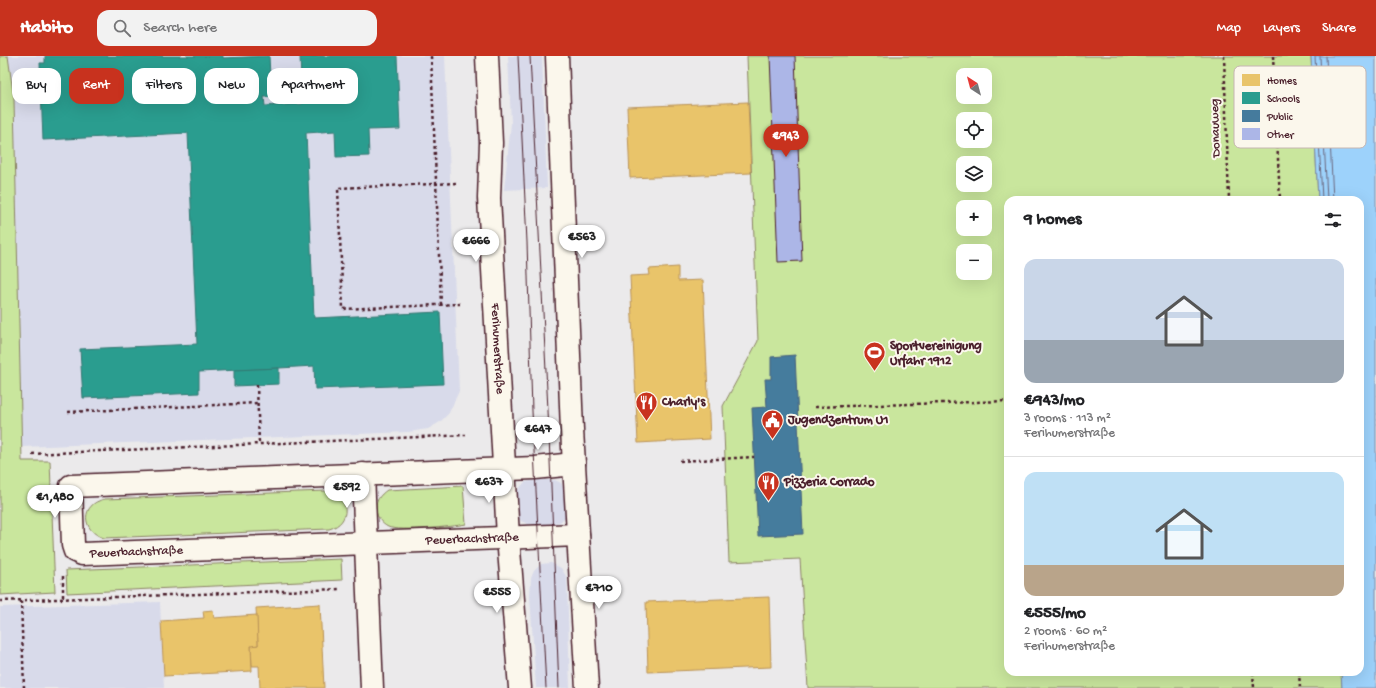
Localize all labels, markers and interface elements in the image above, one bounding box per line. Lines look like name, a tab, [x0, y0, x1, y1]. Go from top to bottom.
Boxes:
search box	[97, 10, 377, 46]
text: Habito	[20, 17, 73, 40]
icon: search	[111, 17, 133, 39]
text: Search here	[143, 19, 217, 37]
text: Map	[1217, 20, 1241, 37]
text: Layers	[1263, 20, 1300, 37]
text: Share	[1322, 20, 1356, 37]
legend	[1234, 66, 1366, 148]
chip: Buy	[12, 68, 61, 104]
chip: Rent	[69, 68, 124, 104]
chip: Filters	[132, 68, 196, 104]
chip: New	[204, 68, 259, 104]
chip: Apartment	[267, 68, 358, 104]
north arrow	[956, 68, 992, 104]
map controls	[956, 68, 992, 280]
text: Homes	[1267, 76, 1297, 88]
text: Schools	[1267, 94, 1301, 106]
street label: Donauweg	[1207, 98, 1225, 159]
button: locate	[956, 112, 992, 148]
text: Public	[1266, 112, 1294, 124]
pin: €943	[762, 124, 810, 158]
text: €943	[772, 129, 800, 144]
text: Other	[1267, 130, 1295, 142]
button: layers	[956, 156, 992, 192]
button: +	[956, 200, 992, 236]
icon: filters	[1322, 209, 1344, 231]
text: 9 homes	[1024, 210, 1082, 230]
pin: €563	[558, 225, 606, 259]
pin: €666	[452, 229, 500, 263]
text: €563	[568, 230, 596, 245]
text: €666	[462, 234, 490, 249]
button: −	[956, 244, 992, 280]
icon: home	[1148, 285, 1220, 357]
street label: Ferihumerstraße	[487, 302, 507, 395]
place label: Sportvereinigung Urfahr 1912	[890, 339, 982, 369]
sports icon: Sportvereinigung Urfahr 1912	[861, 340, 887, 373]
restaurant icon: Charly's	[633, 389, 659, 422]
text: €943/mo	[1024, 391, 1084, 411]
place label: Charly's	[661, 395, 706, 410]
public building icon: Jugendzentrum U1	[760, 407, 786, 440]
text: 3 rooms · 113 m²	[1024, 411, 1111, 426]
place label: Jugendzentrum U1	[787, 413, 889, 428]
pin: €647	[514, 417, 562, 451]
text: €647	[524, 422, 552, 437]
text: Ferihumerstraße	[1024, 426, 1115, 441]
restaurant icon: Pizzeria Corrado	[756, 469, 782, 502]
pin: €637	[465, 470, 513, 504]
pin: €592	[323, 475, 371, 509]
text: €637	[475, 475, 503, 490]
place label: Pizzeria Corrado	[783, 475, 875, 490]
text: €592	[333, 480, 361, 495]
pin: €1,480	[22, 485, 88, 519]
text: €1,480	[36, 490, 74, 505]
icon: home	[1148, 498, 1220, 570]
street label: Peuerbachstraße	[424, 530, 519, 548]
street label: Peuerbachstraße	[88, 543, 184, 561]
pin: €710	[575, 576, 623, 610]
pin: €555	[473, 580, 521, 614]
text: €710	[585, 581, 613, 596]
text: €555	[483, 585, 511, 600]
text: €555/mo	[1024, 604, 1086, 624]
text: 2 rooms · 60 m²	[1024, 624, 1107, 639]
text: Ferihumerstraße	[1024, 639, 1115, 654]

